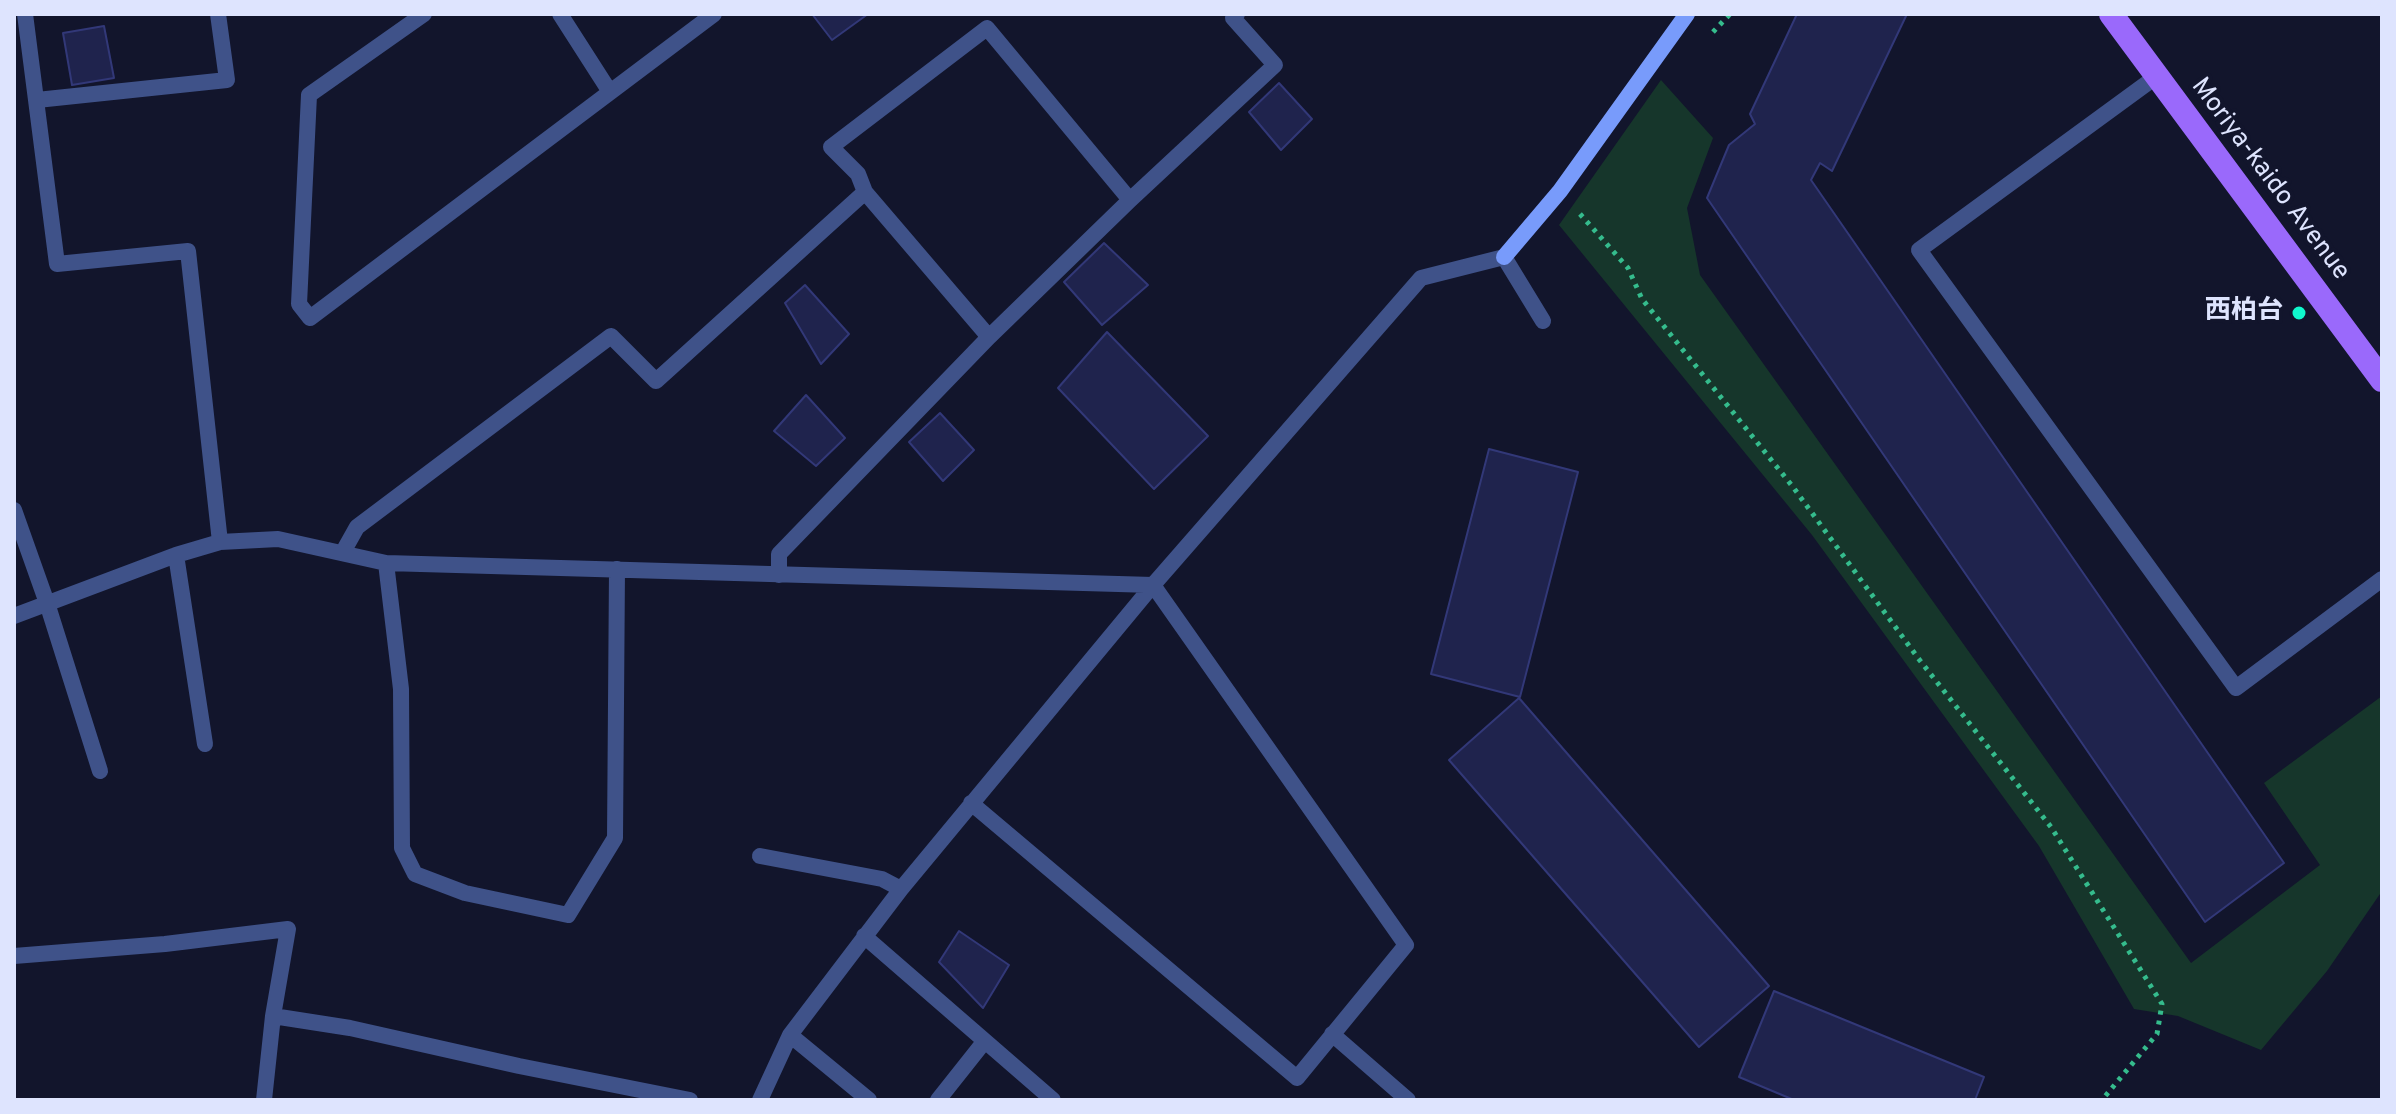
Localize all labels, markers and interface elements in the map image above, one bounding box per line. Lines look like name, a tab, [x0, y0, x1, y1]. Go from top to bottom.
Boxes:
street label: Moriya-kaido Avenue	[2183, 73, 2355, 287]
place label: 西柏台	[2205, 297, 2283, 329]
marker: 西柏台	[2290, 304, 2308, 322]

